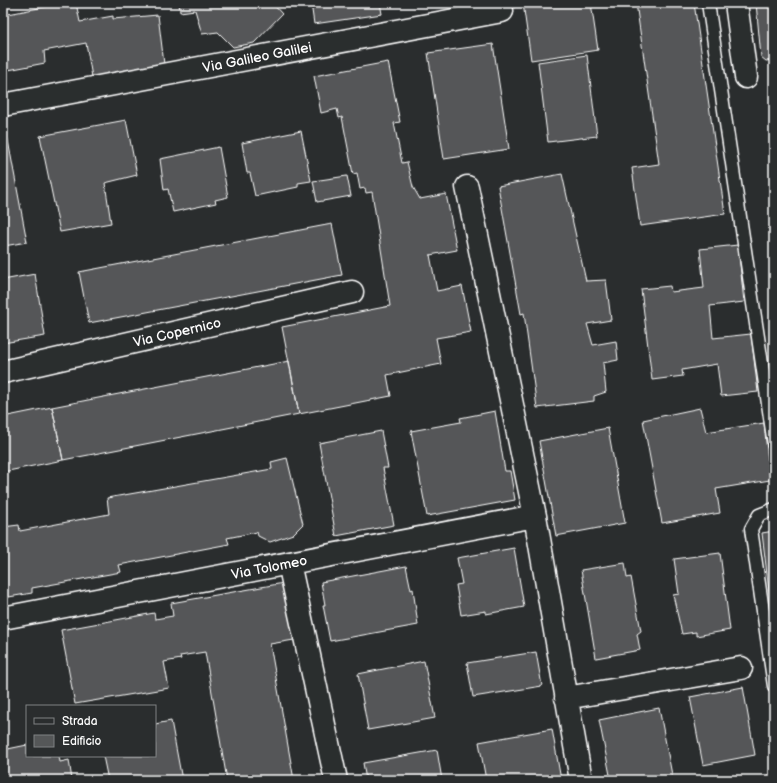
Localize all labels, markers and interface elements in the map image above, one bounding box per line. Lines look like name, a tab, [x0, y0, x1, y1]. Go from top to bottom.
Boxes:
street label: Via Galileo Galilei	[201, 39, 313, 76]
street label: Via Copernico	[132, 314, 223, 351]
street label: Via Tolomeo	[230, 552, 309, 583]
legend	[26, 705, 156, 757]
text: Strada	[62, 714, 98, 729]
text: Edificio	[62, 734, 102, 749]

